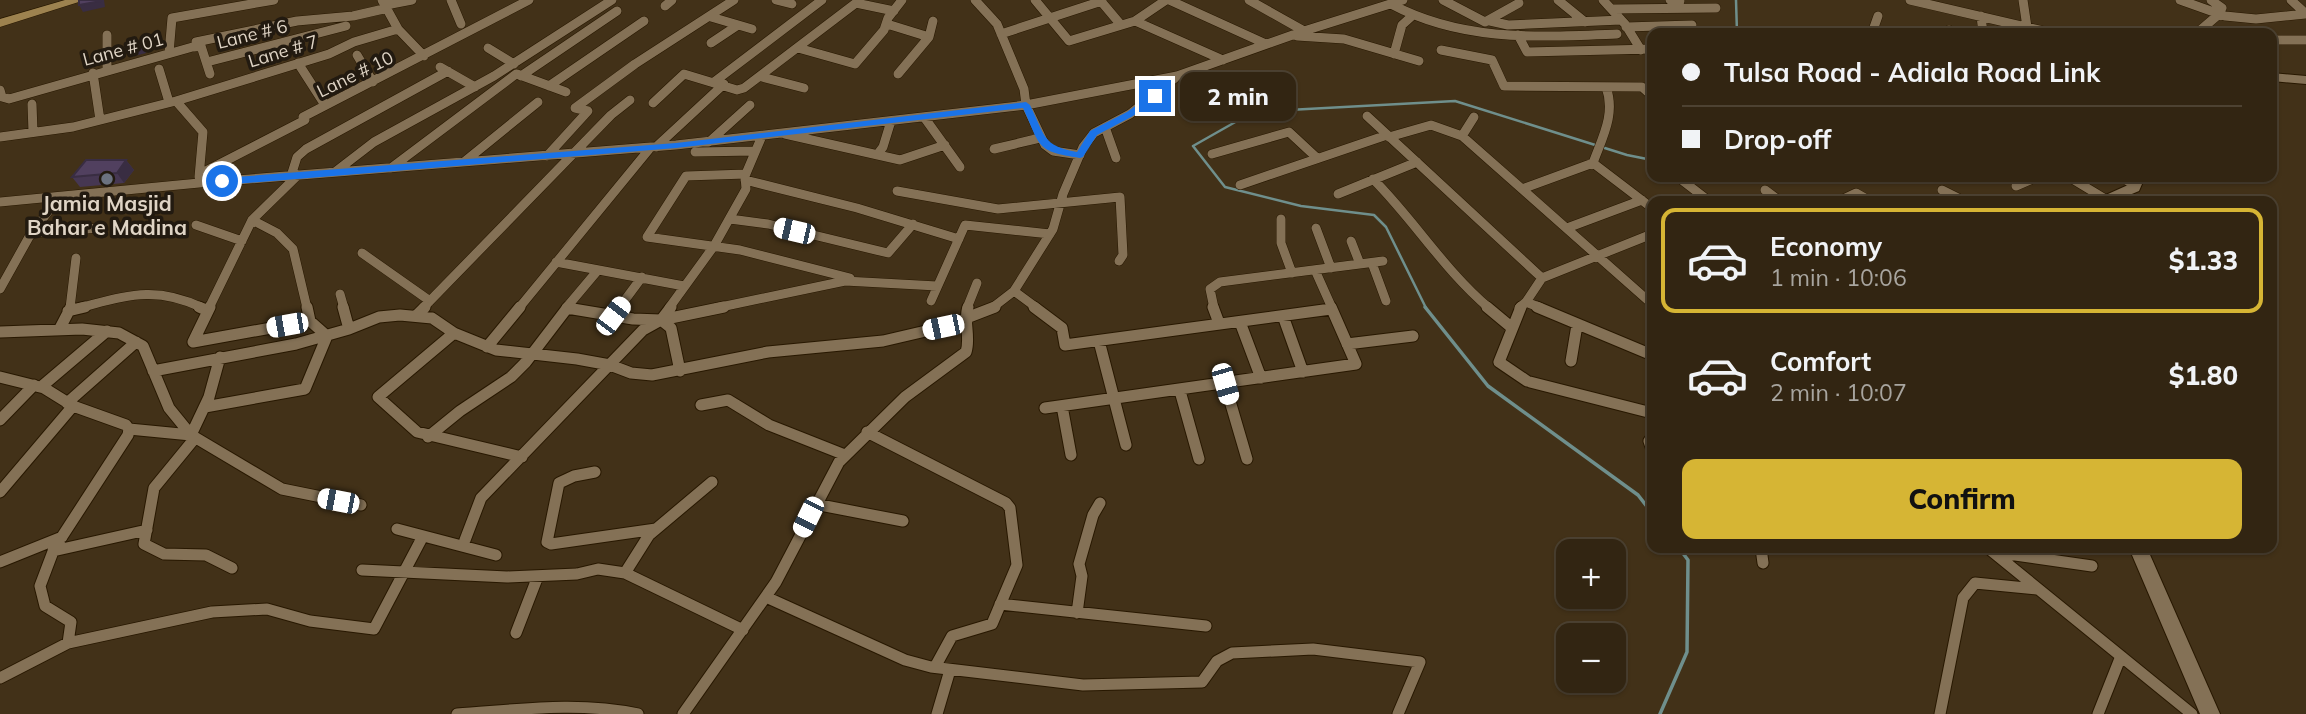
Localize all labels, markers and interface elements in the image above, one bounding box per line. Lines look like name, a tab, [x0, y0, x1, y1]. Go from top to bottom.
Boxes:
street label: Lane # 6	[214, 14, 290, 54]
street label: Lane # 01	[80, 27, 166, 71]
street label: Lane # 7	[245, 29, 321, 73]
street label: Lane # 10	[313, 46, 397, 102]
text: Tulsa Road - Adiala Road Link	[1724, 56, 2100, 89]
callout: 2 min	[1180, 72, 1295, 120]
route end	[1139, 80, 1171, 112]
text: 2 min	[1207, 82, 1269, 111]
text: Drop-off	[1724, 123, 1831, 156]
route start	[206, 165, 238, 197]
marker: Jamia Masjid Bahar e Madina	[99, 171, 115, 187]
place label: Jamia Masjid Bahar e Madina	[27, 190, 187, 240]
car	[772, 216, 817, 246]
icon: car	[1686, 229, 1749, 292]
text: Economy	[1770, 230, 1882, 263]
text: $1.33	[2169, 244, 2238, 277]
text: 1 min · 10:06	[1770, 263, 1907, 292]
car	[592, 293, 635, 339]
car	[265, 311, 310, 339]
car	[921, 312, 966, 342]
icon: car	[1686, 344, 1749, 407]
text: Comfort	[1770, 345, 1871, 378]
text: $1.80	[2169, 359, 2238, 392]
car	[1210, 361, 1241, 407]
text: 2 min · 10:07	[1770, 378, 1907, 407]
button: Confirm	[1682, 459, 2242, 539]
car	[316, 487, 361, 515]
car	[790, 494, 827, 540]
map controls	[1556, 539, 1626, 693]
button: +	[1556, 539, 1626, 609]
button: −	[1556, 623, 1626, 693]

